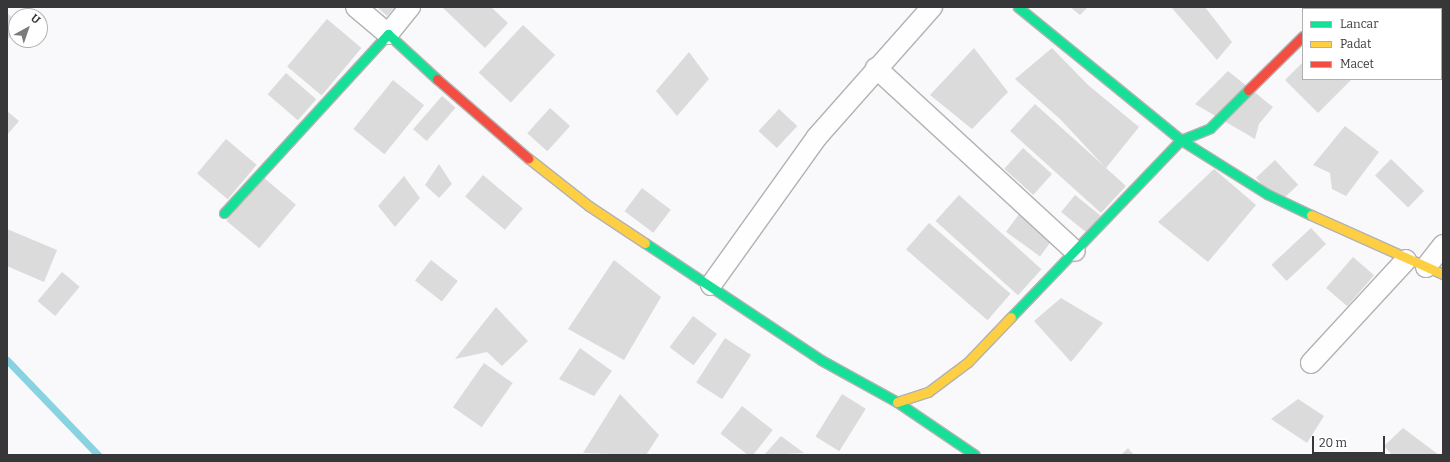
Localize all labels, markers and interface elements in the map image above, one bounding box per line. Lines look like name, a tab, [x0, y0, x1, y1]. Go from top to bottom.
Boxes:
north arrow	[8, 8, 48, 48]
legend	[1302, 8, 1442, 80]
text: U	[28, 12, 43, 27]
text: Lancar	[1340, 17, 1378, 31]
text: Padat	[1340, 37, 1371, 51]
text: Macet	[1340, 57, 1374, 71]
scale bar	[1314, 428, 1387, 454]
text: 20 m	[1319, 436, 1347, 450]

